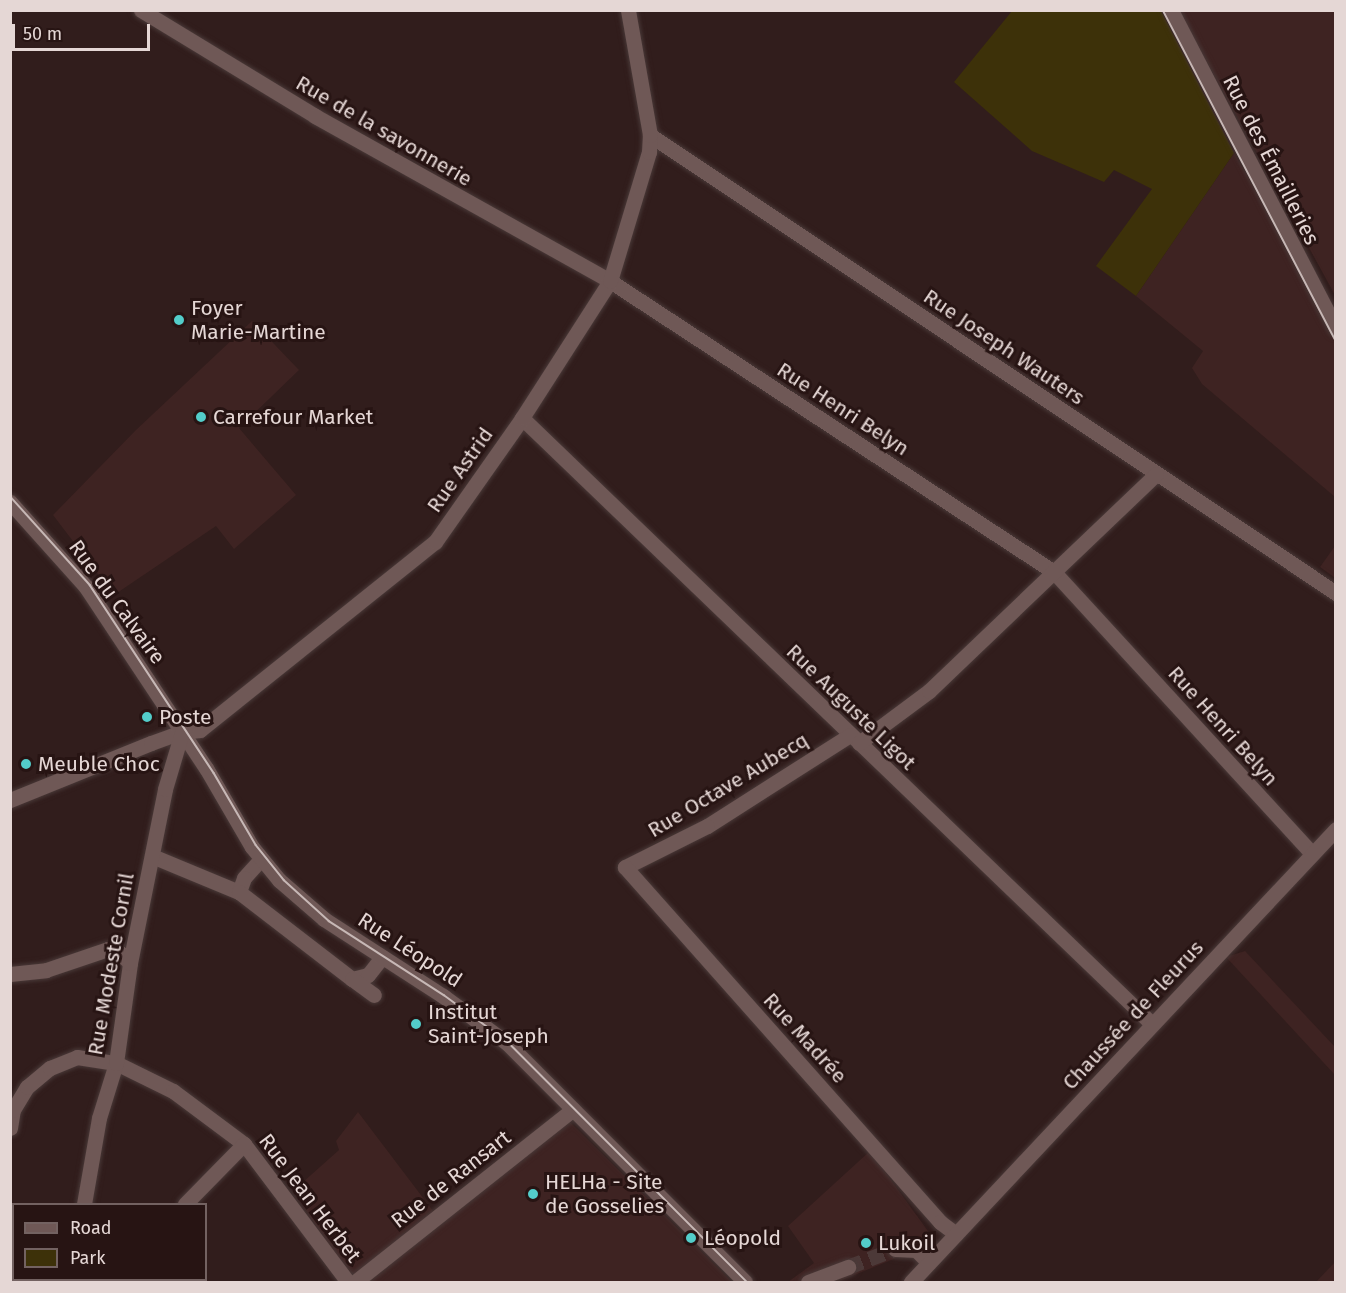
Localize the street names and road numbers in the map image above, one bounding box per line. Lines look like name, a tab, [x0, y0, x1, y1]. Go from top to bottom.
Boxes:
street label: Rue de la savonnerie	[291, 70, 477, 192]
street label: Rue des Émailleries	[1217, 71, 1325, 249]
street label: Rue Joseph Wauters	[919, 284, 1089, 410]
street label: Rue Henri Belyn	[772, 357, 914, 461]
street label: Rue Astrid	[422, 423, 498, 517]
street label: Rue du Calvaire	[64, 535, 170, 669]
street label: Rue Auguste Ligot	[781, 639, 921, 775]
street label: Rue Henri Belyn	[1163, 661, 1283, 791]
street label: Rue Octave Aubecq	[643, 727, 813, 843]
street label: Rue Modeste Cornil	[83, 871, 139, 1057]
street label: Rue Léopold	[353, 907, 467, 993]
street label: Chaussée de Fleurus	[1057, 935, 1209, 1095]
street label: Rue Madrée	[758, 988, 852, 1088]
street label: Rue de Ransart	[386, 1125, 516, 1233]
street label: Rue Jean Herbet	[254, 1129, 366, 1267]

